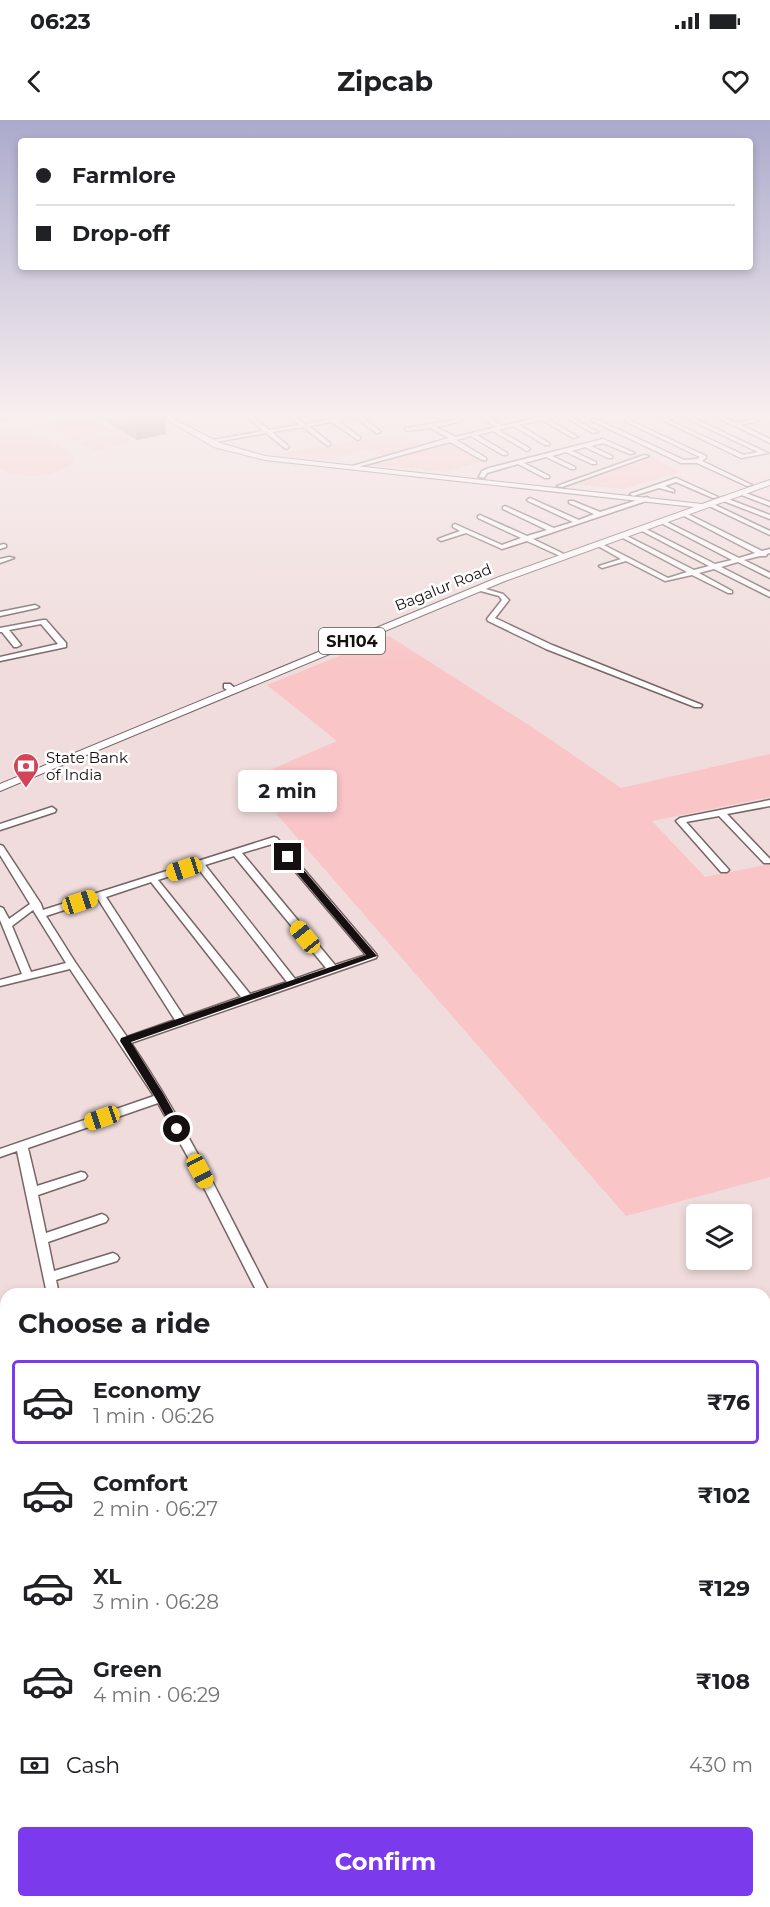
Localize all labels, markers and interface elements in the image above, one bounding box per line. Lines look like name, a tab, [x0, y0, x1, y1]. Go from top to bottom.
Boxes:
text: 06:23	[30, 8, 91, 35]
icon: back	[18, 65, 51, 98]
text: Zipcab	[337, 65, 433, 98]
icon: heart	[719, 65, 752, 98]
text: Farmlore	[72, 162, 176, 189]
text: Drop-off	[72, 220, 170, 247]
street label: Bagalur Road	[392, 559, 494, 615]
road number: SH104	[319, 628, 385, 654]
place label: State Bank of India	[46, 748, 128, 784]
bank icon: State Bank of India	[11, 751, 41, 789]
callout: 2 min	[238, 770, 338, 812]
text: 2 min	[258, 779, 317, 803]
route end	[274, 843, 301, 870]
car	[164, 855, 204, 883]
car	[60, 888, 100, 916]
car	[287, 917, 323, 957]
car	[82, 1104, 122, 1132]
route start	[163, 1115, 190, 1142]
car	[184, 1151, 216, 1191]
map controls	[686, 1204, 752, 1270]
button: layers	[686, 1204, 752, 1270]
text: Choose a ride	[18, 1307, 210, 1340]
icon: car	[21, 1375, 75, 1429]
text: Economy	[93, 1377, 201, 1404]
text: ₹76	[707, 1389, 750, 1416]
text: 1 min · 06:26	[93, 1404, 214, 1428]
icon: car	[21, 1468, 75, 1522]
text: Comfort	[93, 1470, 188, 1497]
text: ₹102	[697, 1482, 750, 1509]
text: 2 min · 06:27	[93, 1497, 218, 1521]
icon: car	[21, 1561, 75, 1615]
text: XL	[93, 1563, 122, 1590]
text: ₹129	[698, 1575, 750, 1602]
text: 3 min · 06:28	[93, 1590, 219, 1614]
icon: car	[21, 1654, 75, 1708]
text: Green	[93, 1656, 162, 1683]
text: ₹108	[696, 1668, 750, 1695]
text: 4 min · 06:29	[93, 1683, 220, 1707]
icon: cash	[18, 1749, 51, 1782]
text: Cash	[66, 1752, 120, 1779]
text: 430 m	[689, 1753, 753, 1777]
button: Confirm	[18, 1827, 753, 1896]

